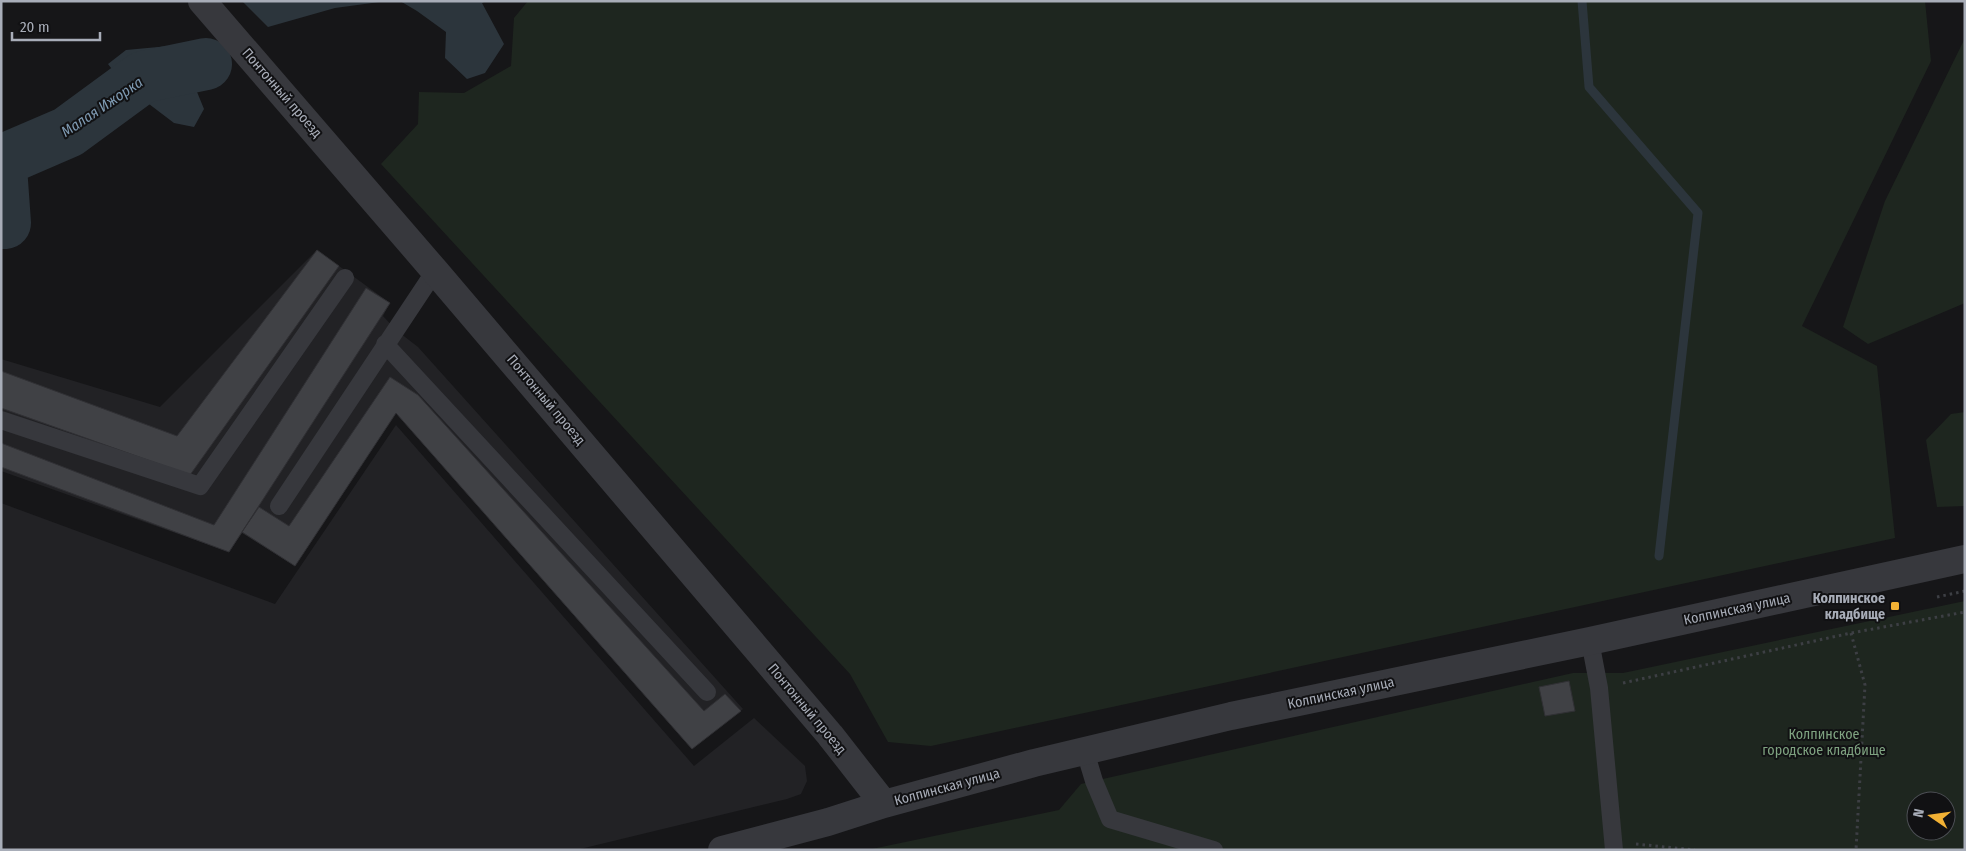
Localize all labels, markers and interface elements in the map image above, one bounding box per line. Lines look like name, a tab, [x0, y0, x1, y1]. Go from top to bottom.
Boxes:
scale bar	[12, 10, 100, 42]
text: 20 m	[20, 18, 50, 36]
street label: Понтонный проезд	[239, 45, 325, 141]
water label: Малая Ижорка	[58, 73, 146, 141]
street label: Понтонный проезд	[503, 351, 589, 449]
street label: Колпинская улица	[1682, 589, 1792, 629]
place label: Колпинское кладбище	[1813, 590, 1885, 623]
marker: Колпинское кладбище	[1889, 600, 1901, 612]
street label: Понтонный проезд	[764, 660, 850, 758]
street label: Колпинская улица	[1286, 673, 1396, 713]
park label: Колпинское городское кладбище	[1762, 726, 1886, 759]
street label: Колпинская улица	[892, 765, 1002, 809]
north arrow	[1906, 791, 1956, 841]
text: N	[1910, 807, 1928, 819]

